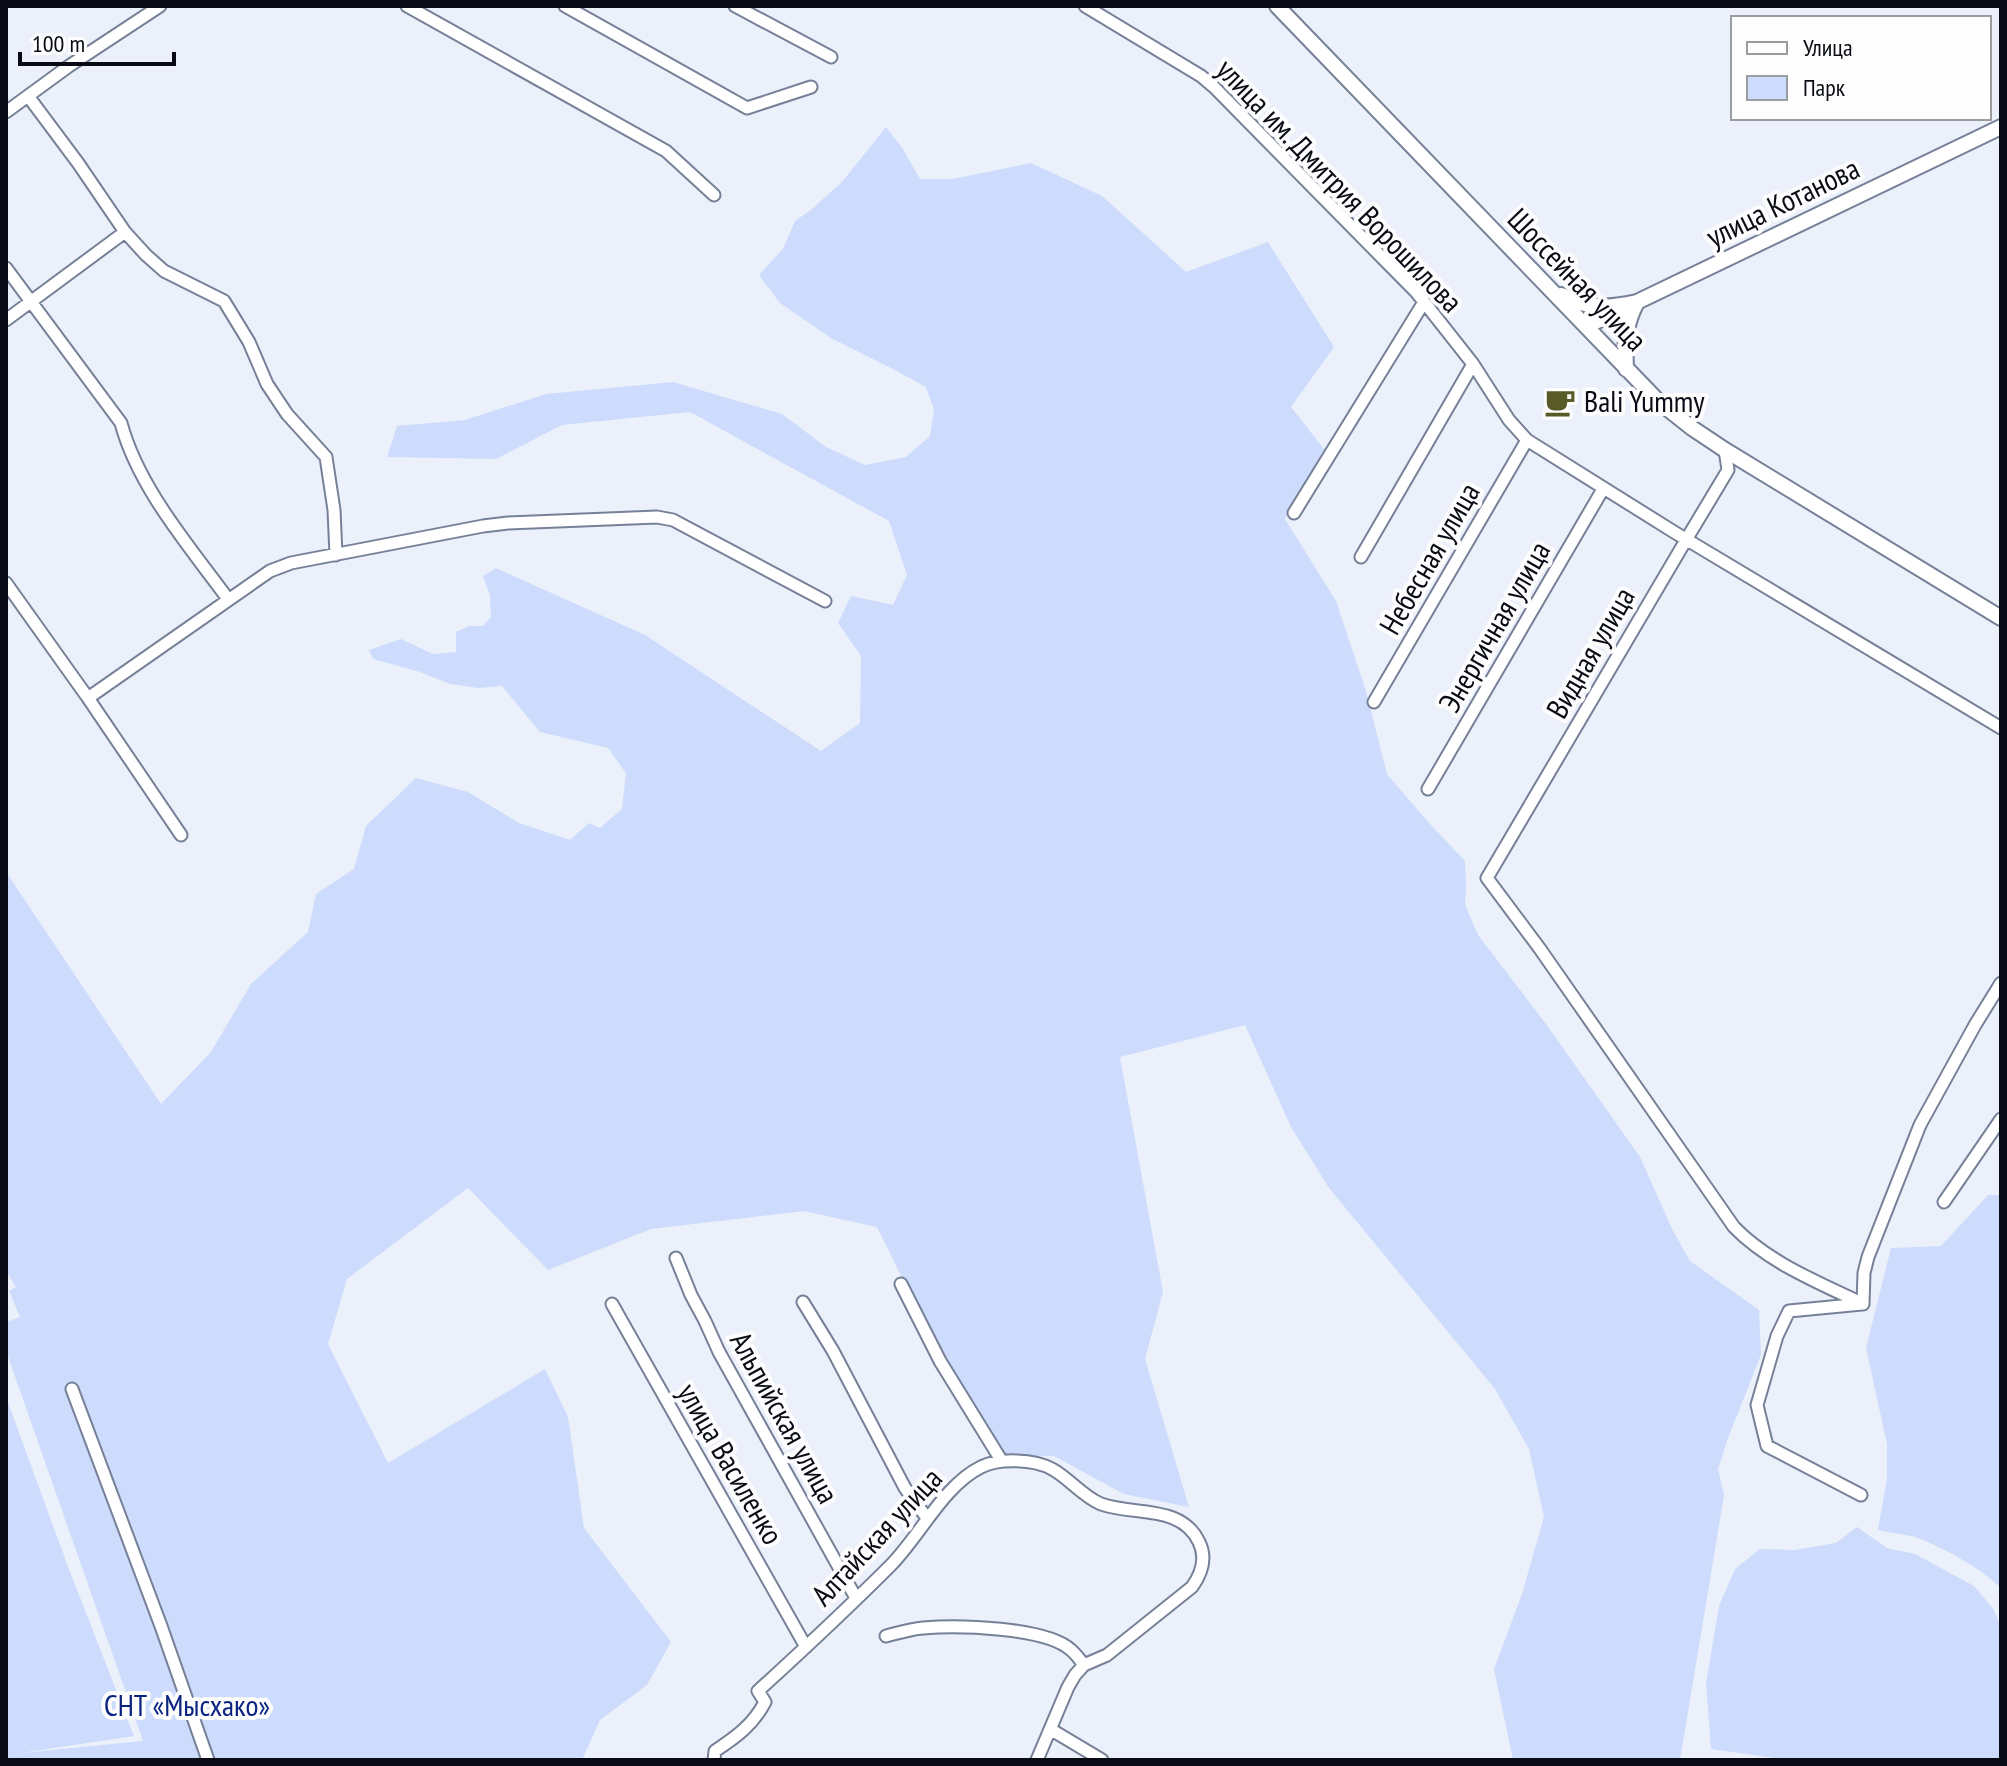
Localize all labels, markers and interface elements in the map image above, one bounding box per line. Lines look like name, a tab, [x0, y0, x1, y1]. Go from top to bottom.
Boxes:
scale bar	[20, 16, 174, 66]
legend	[1731, 16, 1991, 120]
text: 100 m	[32, 28, 85, 59]
text: Улица	[1803, 32, 1853, 63]
street label: улица им. Дмитрия Ворошилова	[1209, 50, 1472, 320]
text: Парк	[1803, 72, 1846, 103]
street label: улица Котанова	[1699, 148, 1865, 255]
street label: Шоссейная улица	[1500, 199, 1656, 359]
place label: Bali Yummy	[1584, 381, 1705, 420]
cafe icon: Bali Yummy	[1543, 385, 1577, 419]
street label: Небесная улица	[1370, 475, 1488, 641]
street label: Энергичная улица	[1429, 534, 1558, 719]
street label: Видная улица	[1537, 580, 1643, 725]
street label: Альпийская улица	[722, 1325, 849, 1510]
street label: улица Василенко	[669, 1376, 793, 1551]
street label: Алтайская улица	[802, 1459, 950, 1613]
park label: СНТ «Мысхако»	[104, 1685, 270, 1724]

